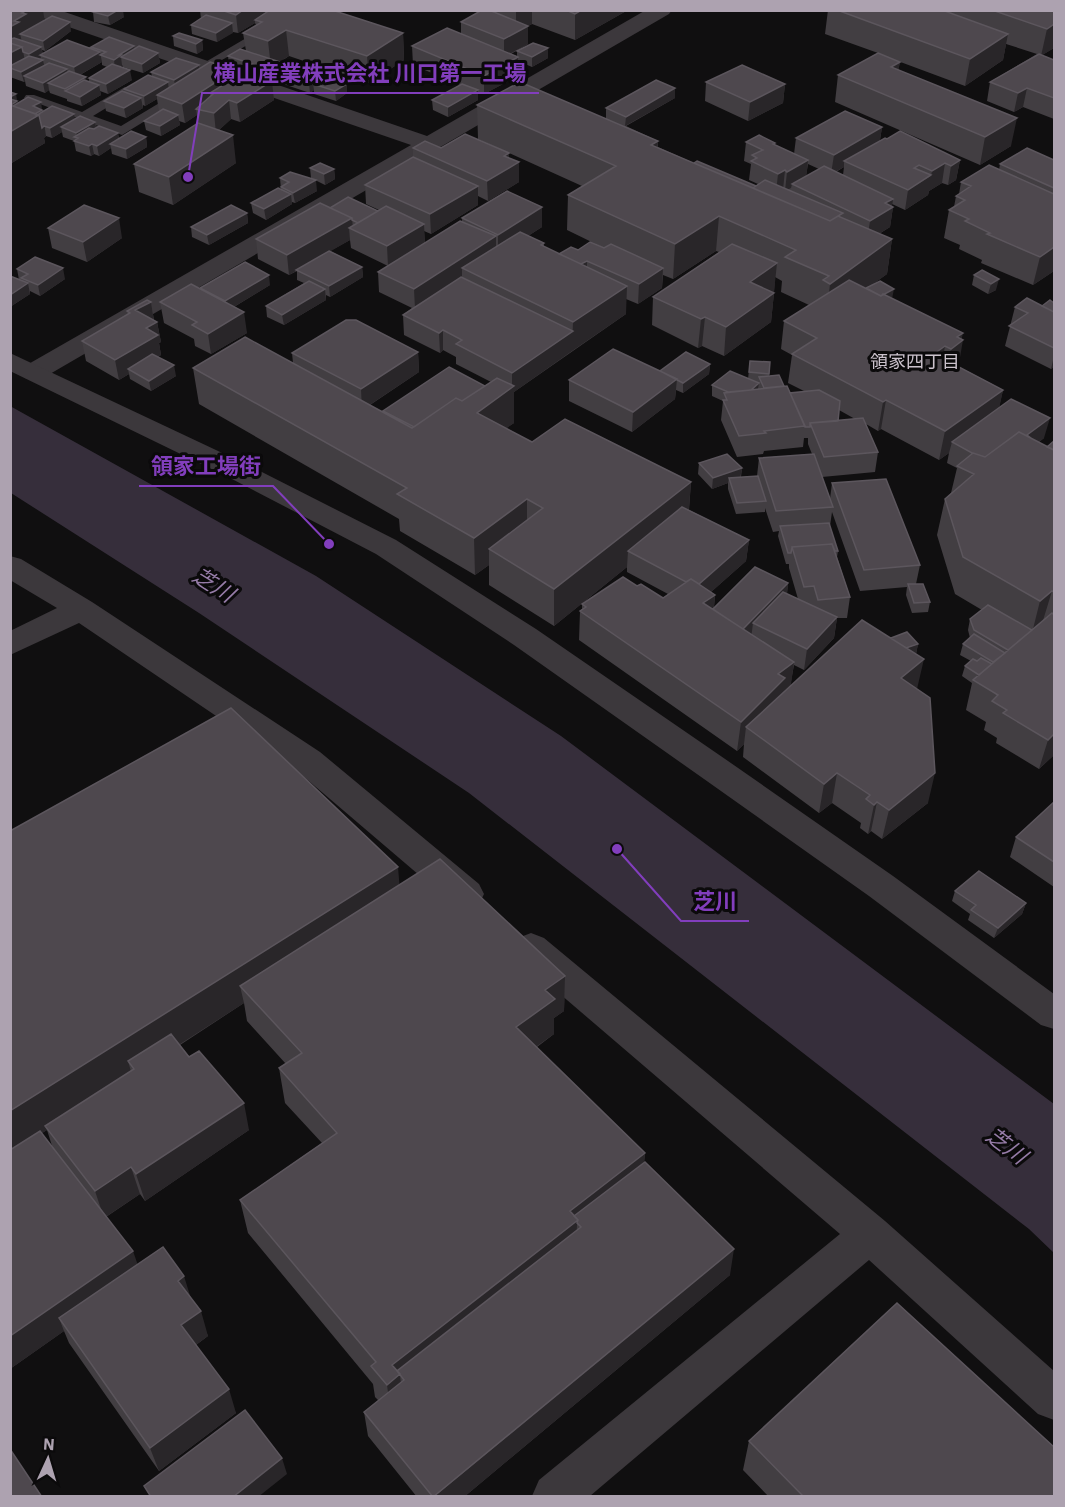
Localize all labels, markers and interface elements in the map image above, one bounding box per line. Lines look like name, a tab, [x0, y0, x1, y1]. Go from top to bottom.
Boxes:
callout: 横山産業株式会社 川口第一工場	[202, 53, 539, 93]
text: 横山産業株式会社 川口第一工場	[213, 58, 527, 87]
district label: 領家四丁目	[870, 350, 960, 373]
callout: 領家工場街	[139, 446, 273, 486]
text: 領家工場街	[151, 451, 261, 480]
water label: 芝川	[188, 560, 242, 609]
callout: 芝川	[681, 881, 749, 921]
text: 芝川	[693, 886, 737, 915]
water label: 芝川	[981, 1120, 1035, 1171]
north arrow	[18, 1429, 78, 1489]
text: N	[43, 1434, 56, 1454]

